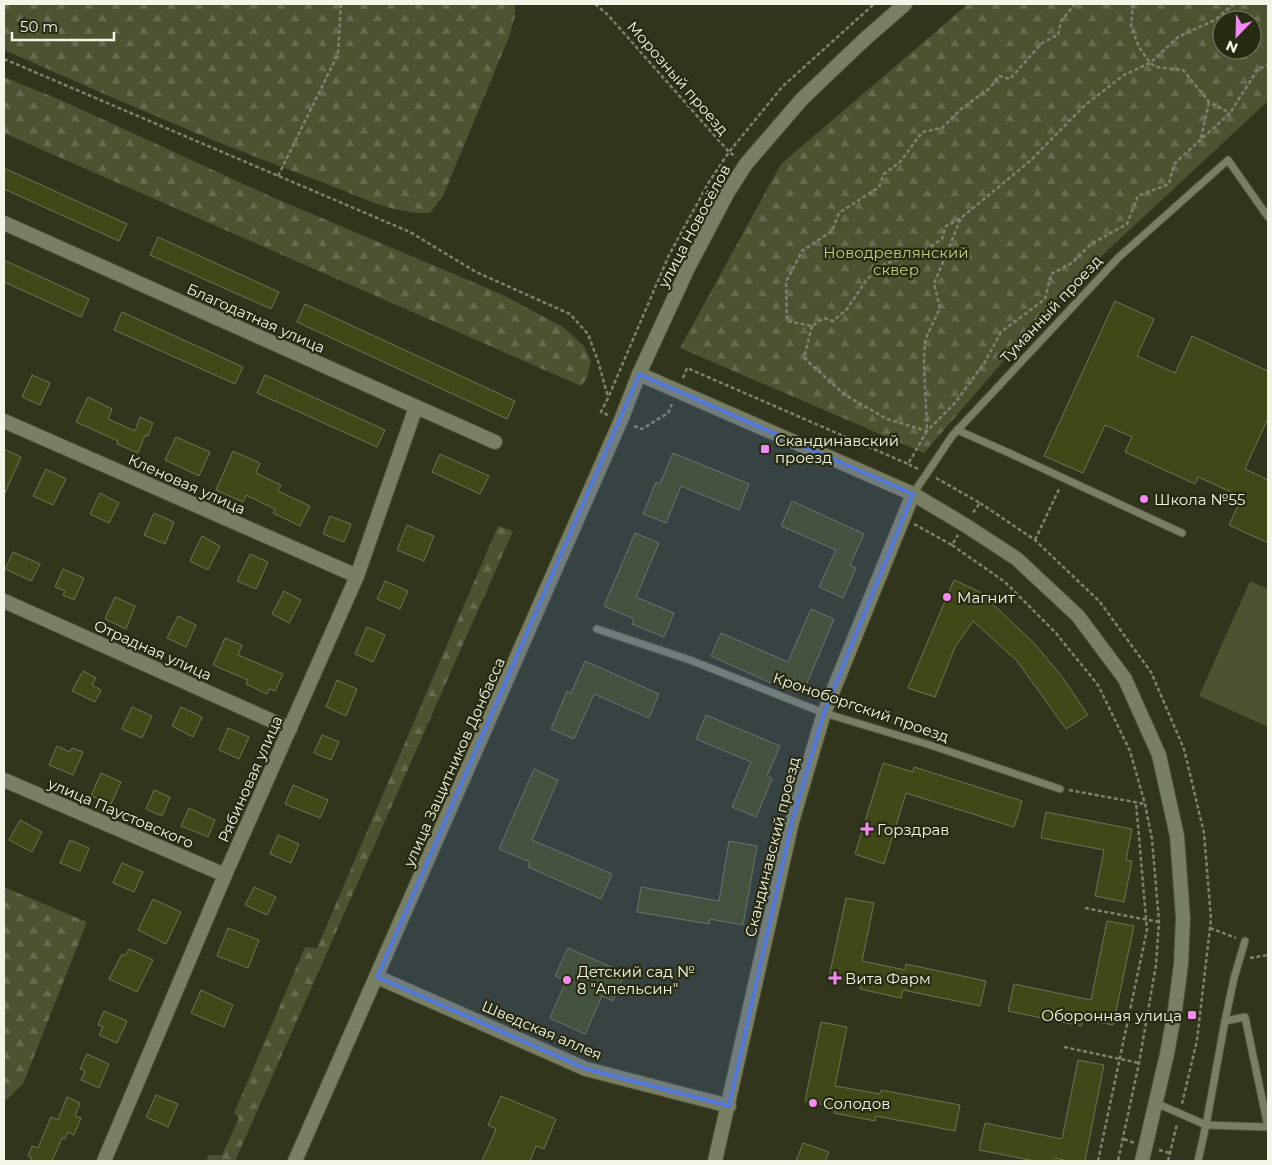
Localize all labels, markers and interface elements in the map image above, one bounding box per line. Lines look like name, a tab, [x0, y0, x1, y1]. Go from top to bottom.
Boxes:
scale bar	[12, 10, 115, 42]
north arrow	[1212, 10, 1262, 60]
text: 50 m	[20, 17, 58, 36]
street label: Морозный проезд	[623, 17, 733, 139]
text: N	[1223, 36, 1241, 57]
street label: улица Новосёлов	[653, 161, 735, 292]
park label: Новодревлянский сквер	[823, 243, 969, 279]
street label: Туманный проезд	[996, 251, 1106, 367]
street label: Благодатная улица	[184, 279, 328, 357]
place label: Скандинавский проезд	[775, 431, 899, 467]
marker: Скандинавский проезд	[759, 443, 771, 455]
street label: Кленовая улица	[125, 450, 249, 518]
place label: Школа №55	[1154, 490, 1245, 509]
marker: Школа №55	[1138, 493, 1150, 505]
place label: Магнит	[957, 588, 1016, 607]
marker: Магнит	[941, 591, 953, 603]
street label: Отрадная улица	[91, 615, 215, 685]
street label: улица Защитников Донбасса	[399, 654, 509, 871]
street label: Кроноборгский проезд	[770, 668, 952, 746]
street label: Рябиновая улица	[213, 713, 287, 845]
street label: Скандинавский проезд	[740, 755, 804, 939]
street label: улица Паустовского	[44, 773, 197, 852]
place label: Горздрав	[877, 820, 950, 839]
marker: Горздрав	[861, 823, 873, 835]
place label: Детский сад № 8 "Апельсин"	[577, 962, 695, 998]
place label: Вита Фарм	[845, 969, 931, 988]
marker: Вита Фарм	[829, 972, 841, 984]
marker: Детский сад № 8 "Апельсин"	[561, 974, 573, 986]
street label: Шведская аллея	[479, 996, 605, 1064]
place label: Оборонная улица	[1041, 1006, 1182, 1025]
marker: Оборонная улица	[1186, 1009, 1198, 1021]
place label: Солодов	[823, 1094, 890, 1113]
marker: Солодов	[807, 1097, 819, 1109]

